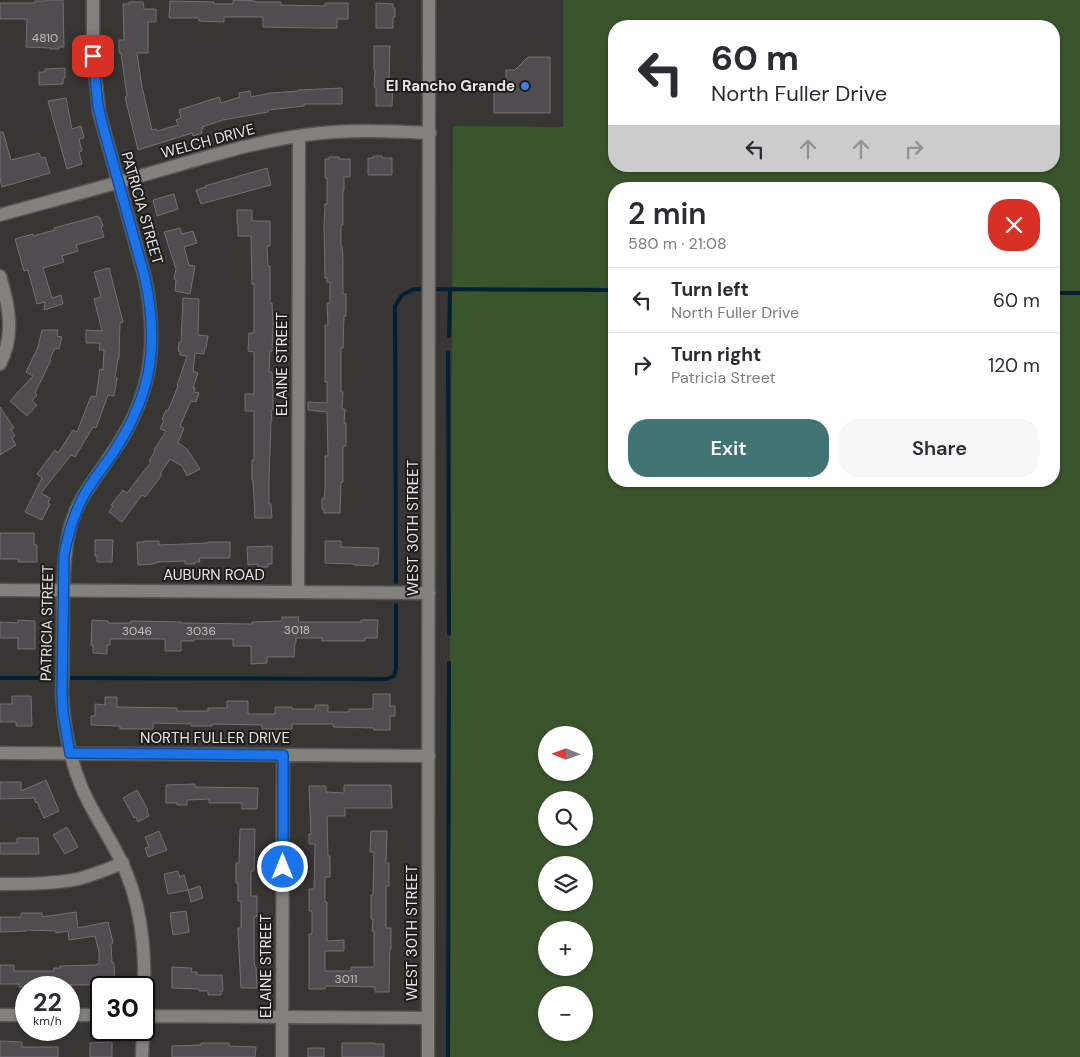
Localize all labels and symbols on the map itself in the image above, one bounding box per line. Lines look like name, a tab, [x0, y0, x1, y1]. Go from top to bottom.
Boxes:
house number: 4810	[32, 30, 58, 46]
pin	[72, 35, 114, 77]
place label: El Rancho Grande	[386, 76, 515, 96]
marker: El Rancho Grande	[519, 80, 531, 92]
street label: WELCH DRIVE	[159, 119, 257, 163]
street label: PATRICIA STREET	[116, 149, 168, 267]
street label: ELAINE STREET	[272, 312, 292, 416]
street label: WEST 30TH STREET	[403, 460, 423, 596]
street label: PATRICIA STREET	[36, 565, 58, 681]
street label: AUBURN ROAD	[163, 565, 265, 585]
house number: 3018	[284, 622, 310, 638]
house number: 3046	[122, 623, 152, 639]
house number: 3036	[186, 623, 216, 639]
north arrow	[538, 726, 592, 781]
street label: NORTH FULLER DRIVE	[140, 728, 290, 748]
position arrow	[256, 840, 308, 892]
street label: WEST 30TH STREET	[402, 865, 422, 1001]
street label: ELAINE STREET	[256, 914, 276, 1018]
house number: 3011	[335, 971, 357, 987]
speed limit sign: 30	[90, 976, 155, 1041]

